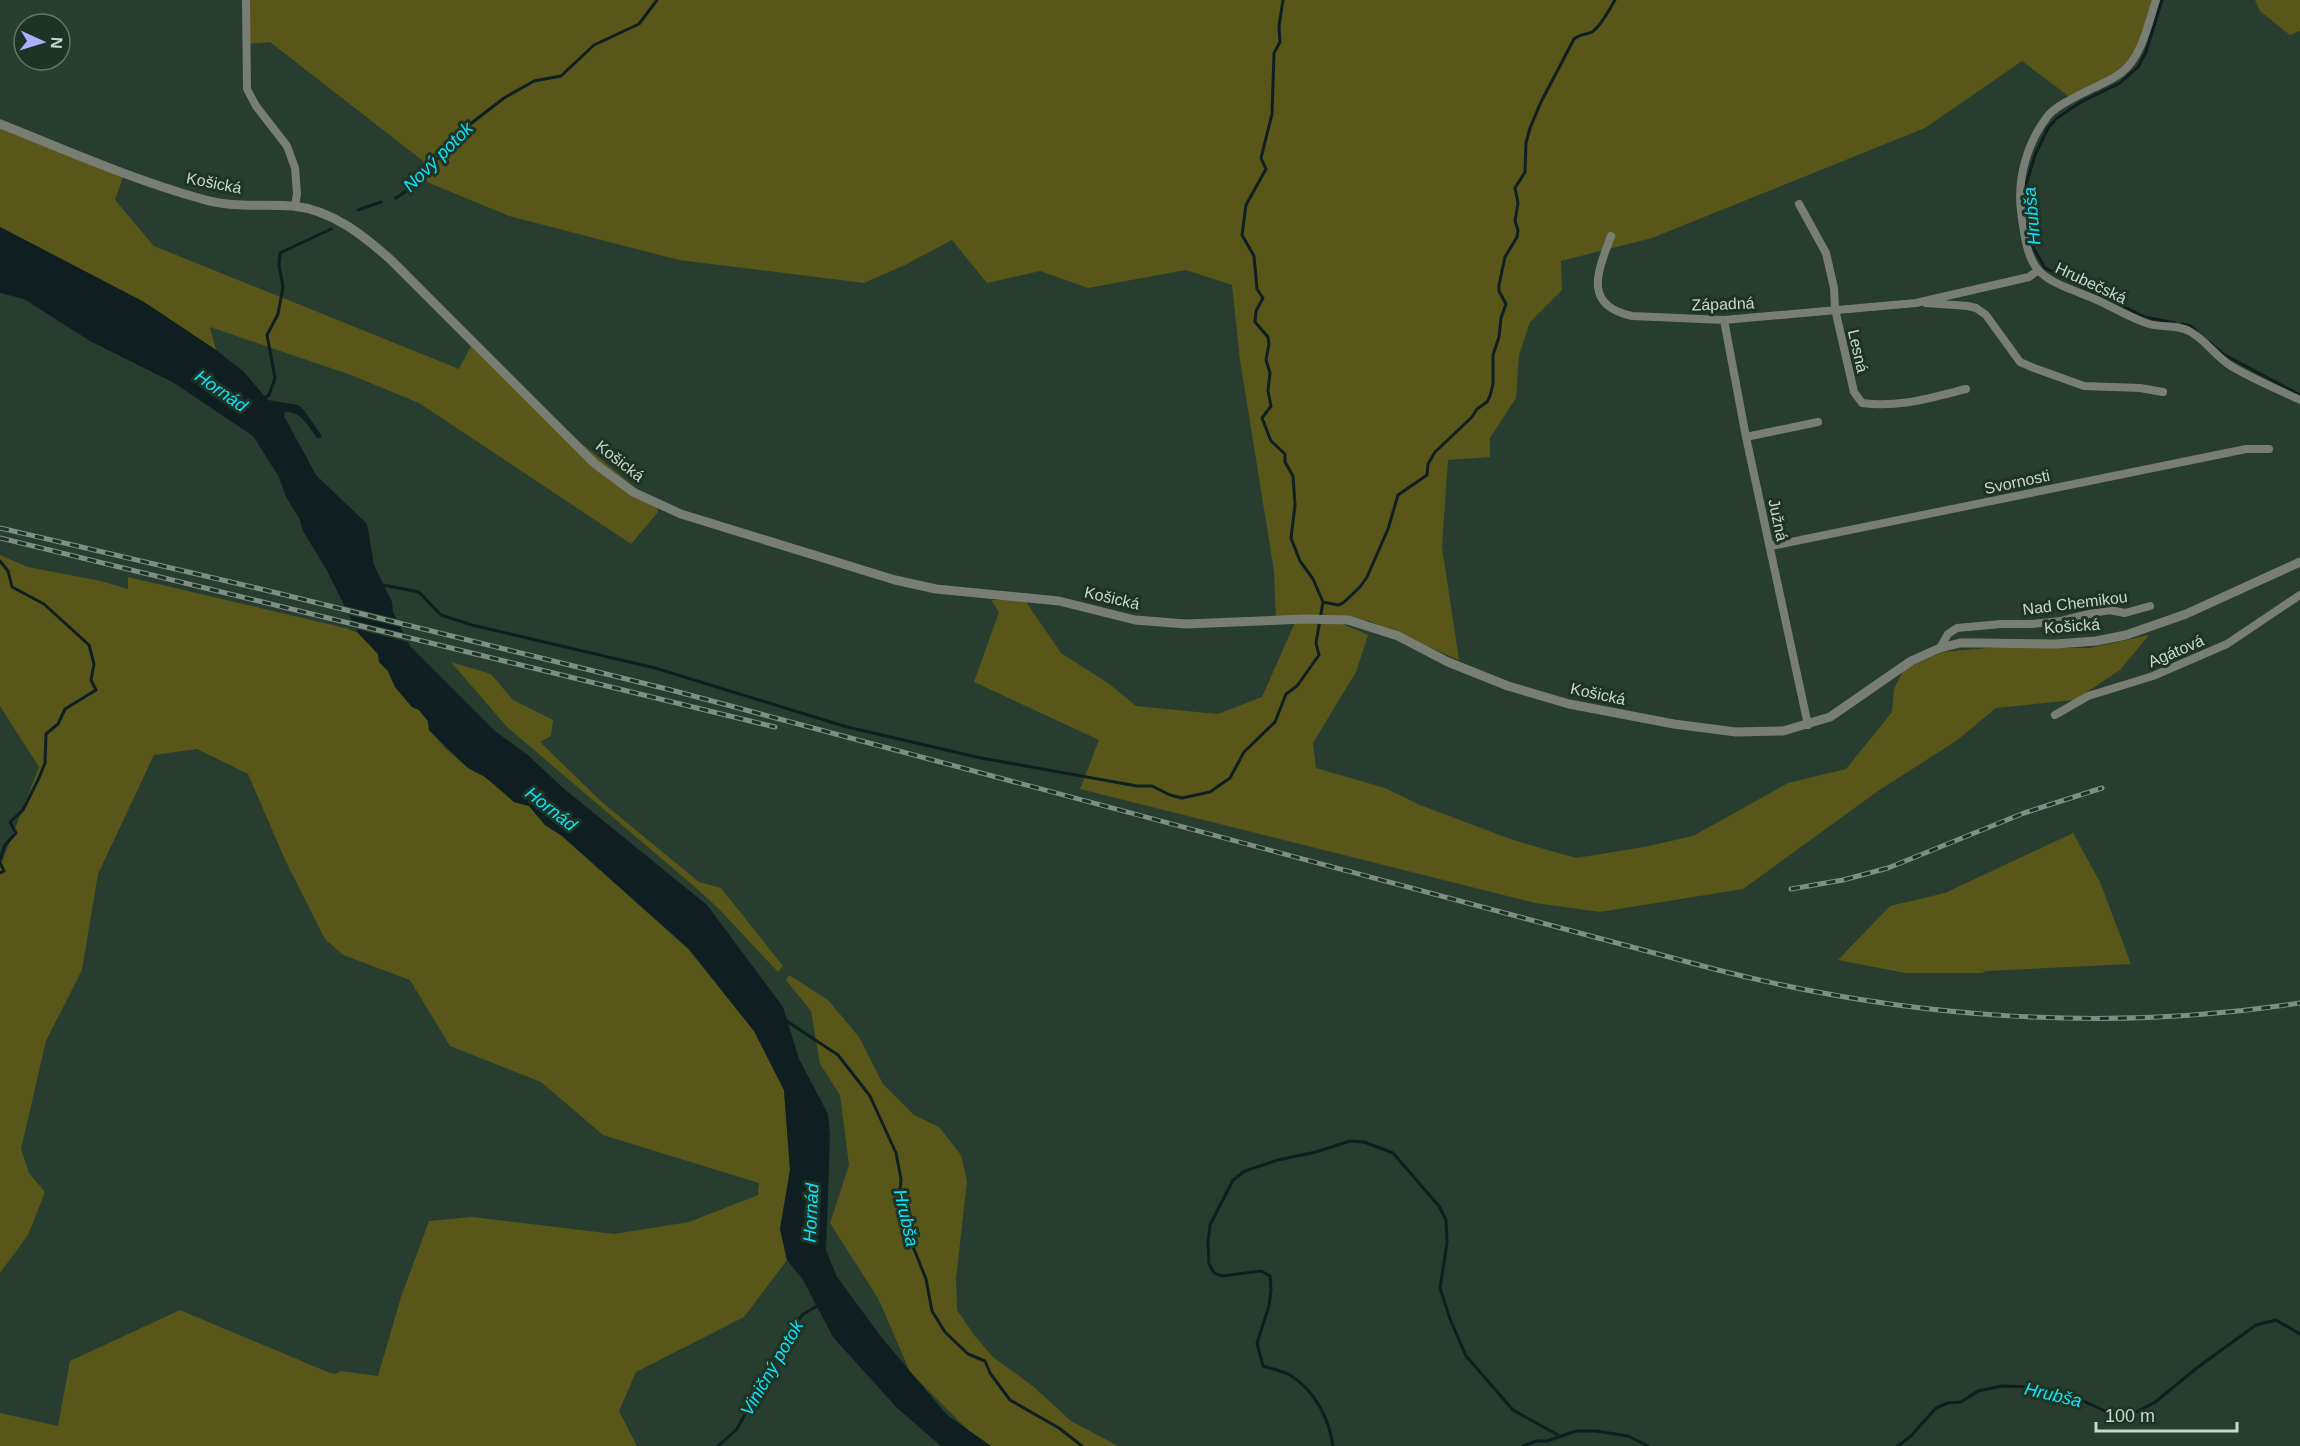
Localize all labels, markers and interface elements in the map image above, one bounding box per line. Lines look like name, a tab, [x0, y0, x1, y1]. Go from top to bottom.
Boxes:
north arrow	[12, 12, 72, 72]
text: N	[48, 37, 65, 49]
water label: Nový potok	[399, 117, 478, 196]
street label: Košická	[185, 169, 243, 197]
water label: Hrubša	[2020, 186, 2044, 246]
street label: Hrubečská	[2053, 259, 2129, 307]
street label: Západná	[1691, 294, 1755, 314]
street label: Lesná	[1845, 328, 1871, 374]
water label: Hornád	[191, 366, 252, 417]
street label: Košická	[593, 437, 647, 485]
street label: Svornosti	[1983, 467, 2051, 497]
street label: Južná	[1765, 497, 1791, 543]
street label: Košická	[1083, 583, 1141, 613]
street label: Nad Chemikou	[2021, 588, 2129, 618]
street label: Košická	[2043, 616, 2101, 636]
street label: Agátová	[2146, 632, 2206, 670]
street label: Košická	[1569, 680, 1627, 708]
water label: Hornád	[522, 783, 581, 836]
water label: Hornád	[799, 1182, 823, 1243]
water label: Hrubša	[890, 1187, 922, 1249]
water label: Viničný potok	[737, 1316, 808, 1419]
water label: Hrubša	[2022, 1379, 2084, 1411]
scale bar	[2096, 1395, 2237, 1433]
text: 100 m	[2105, 1406, 2155, 1426]

